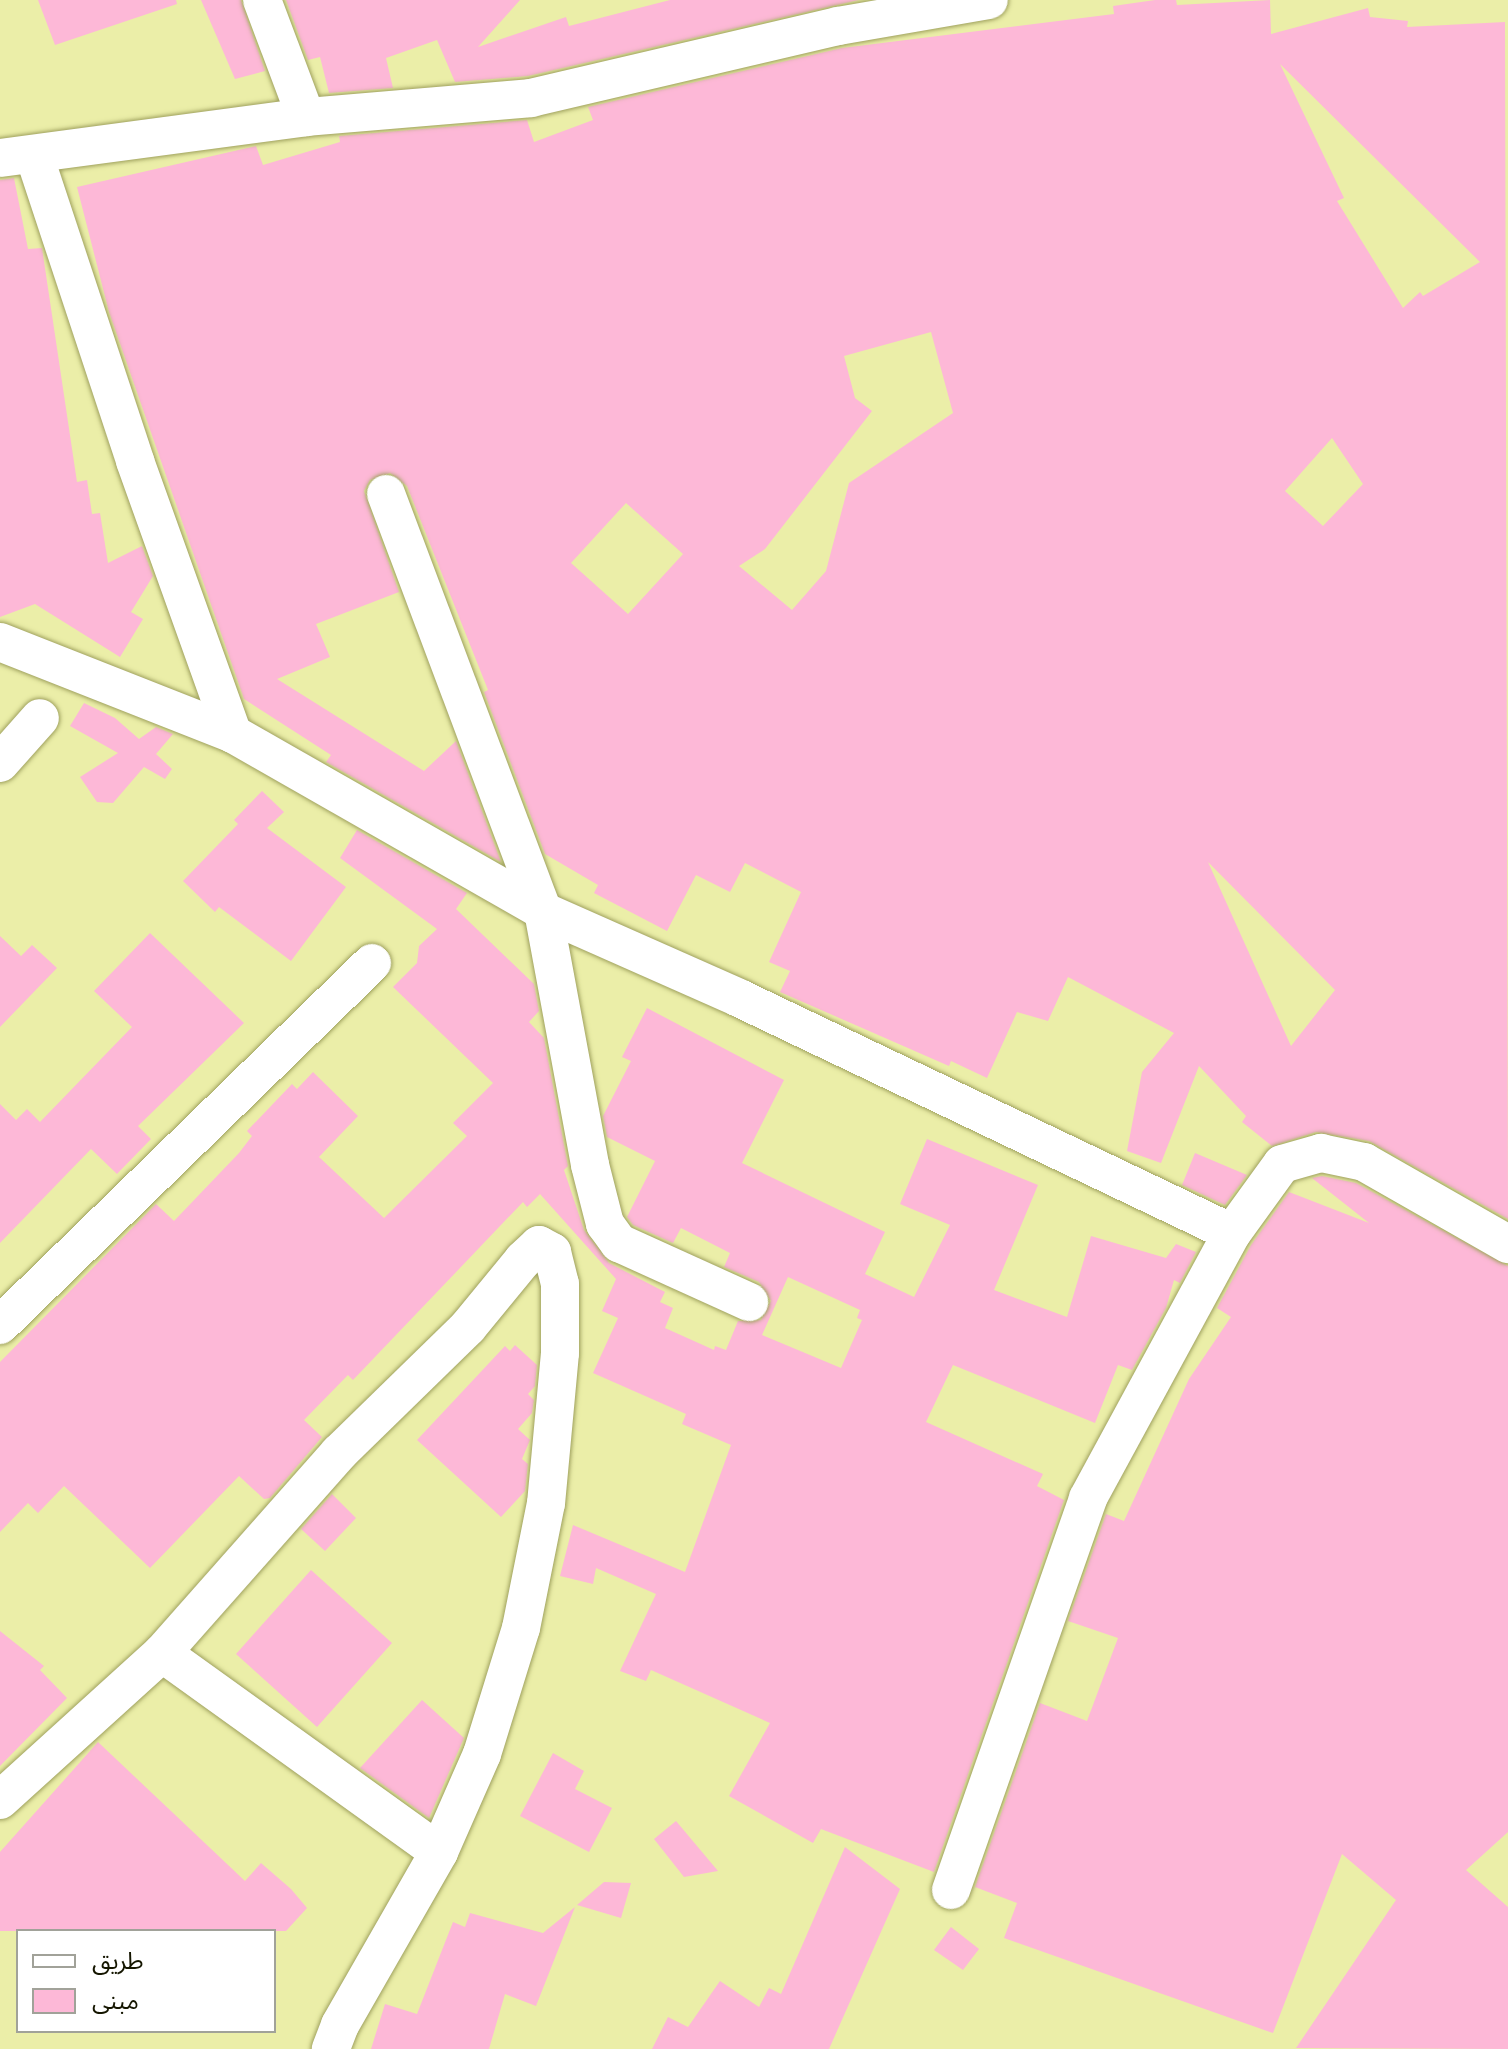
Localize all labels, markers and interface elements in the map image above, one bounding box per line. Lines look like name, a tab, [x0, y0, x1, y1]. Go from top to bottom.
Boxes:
legend	[16, 1929, 276, 2033]
text: طريق	[92, 1946, 144, 1974]
text: مبنى	[92, 1986, 139, 2014]

